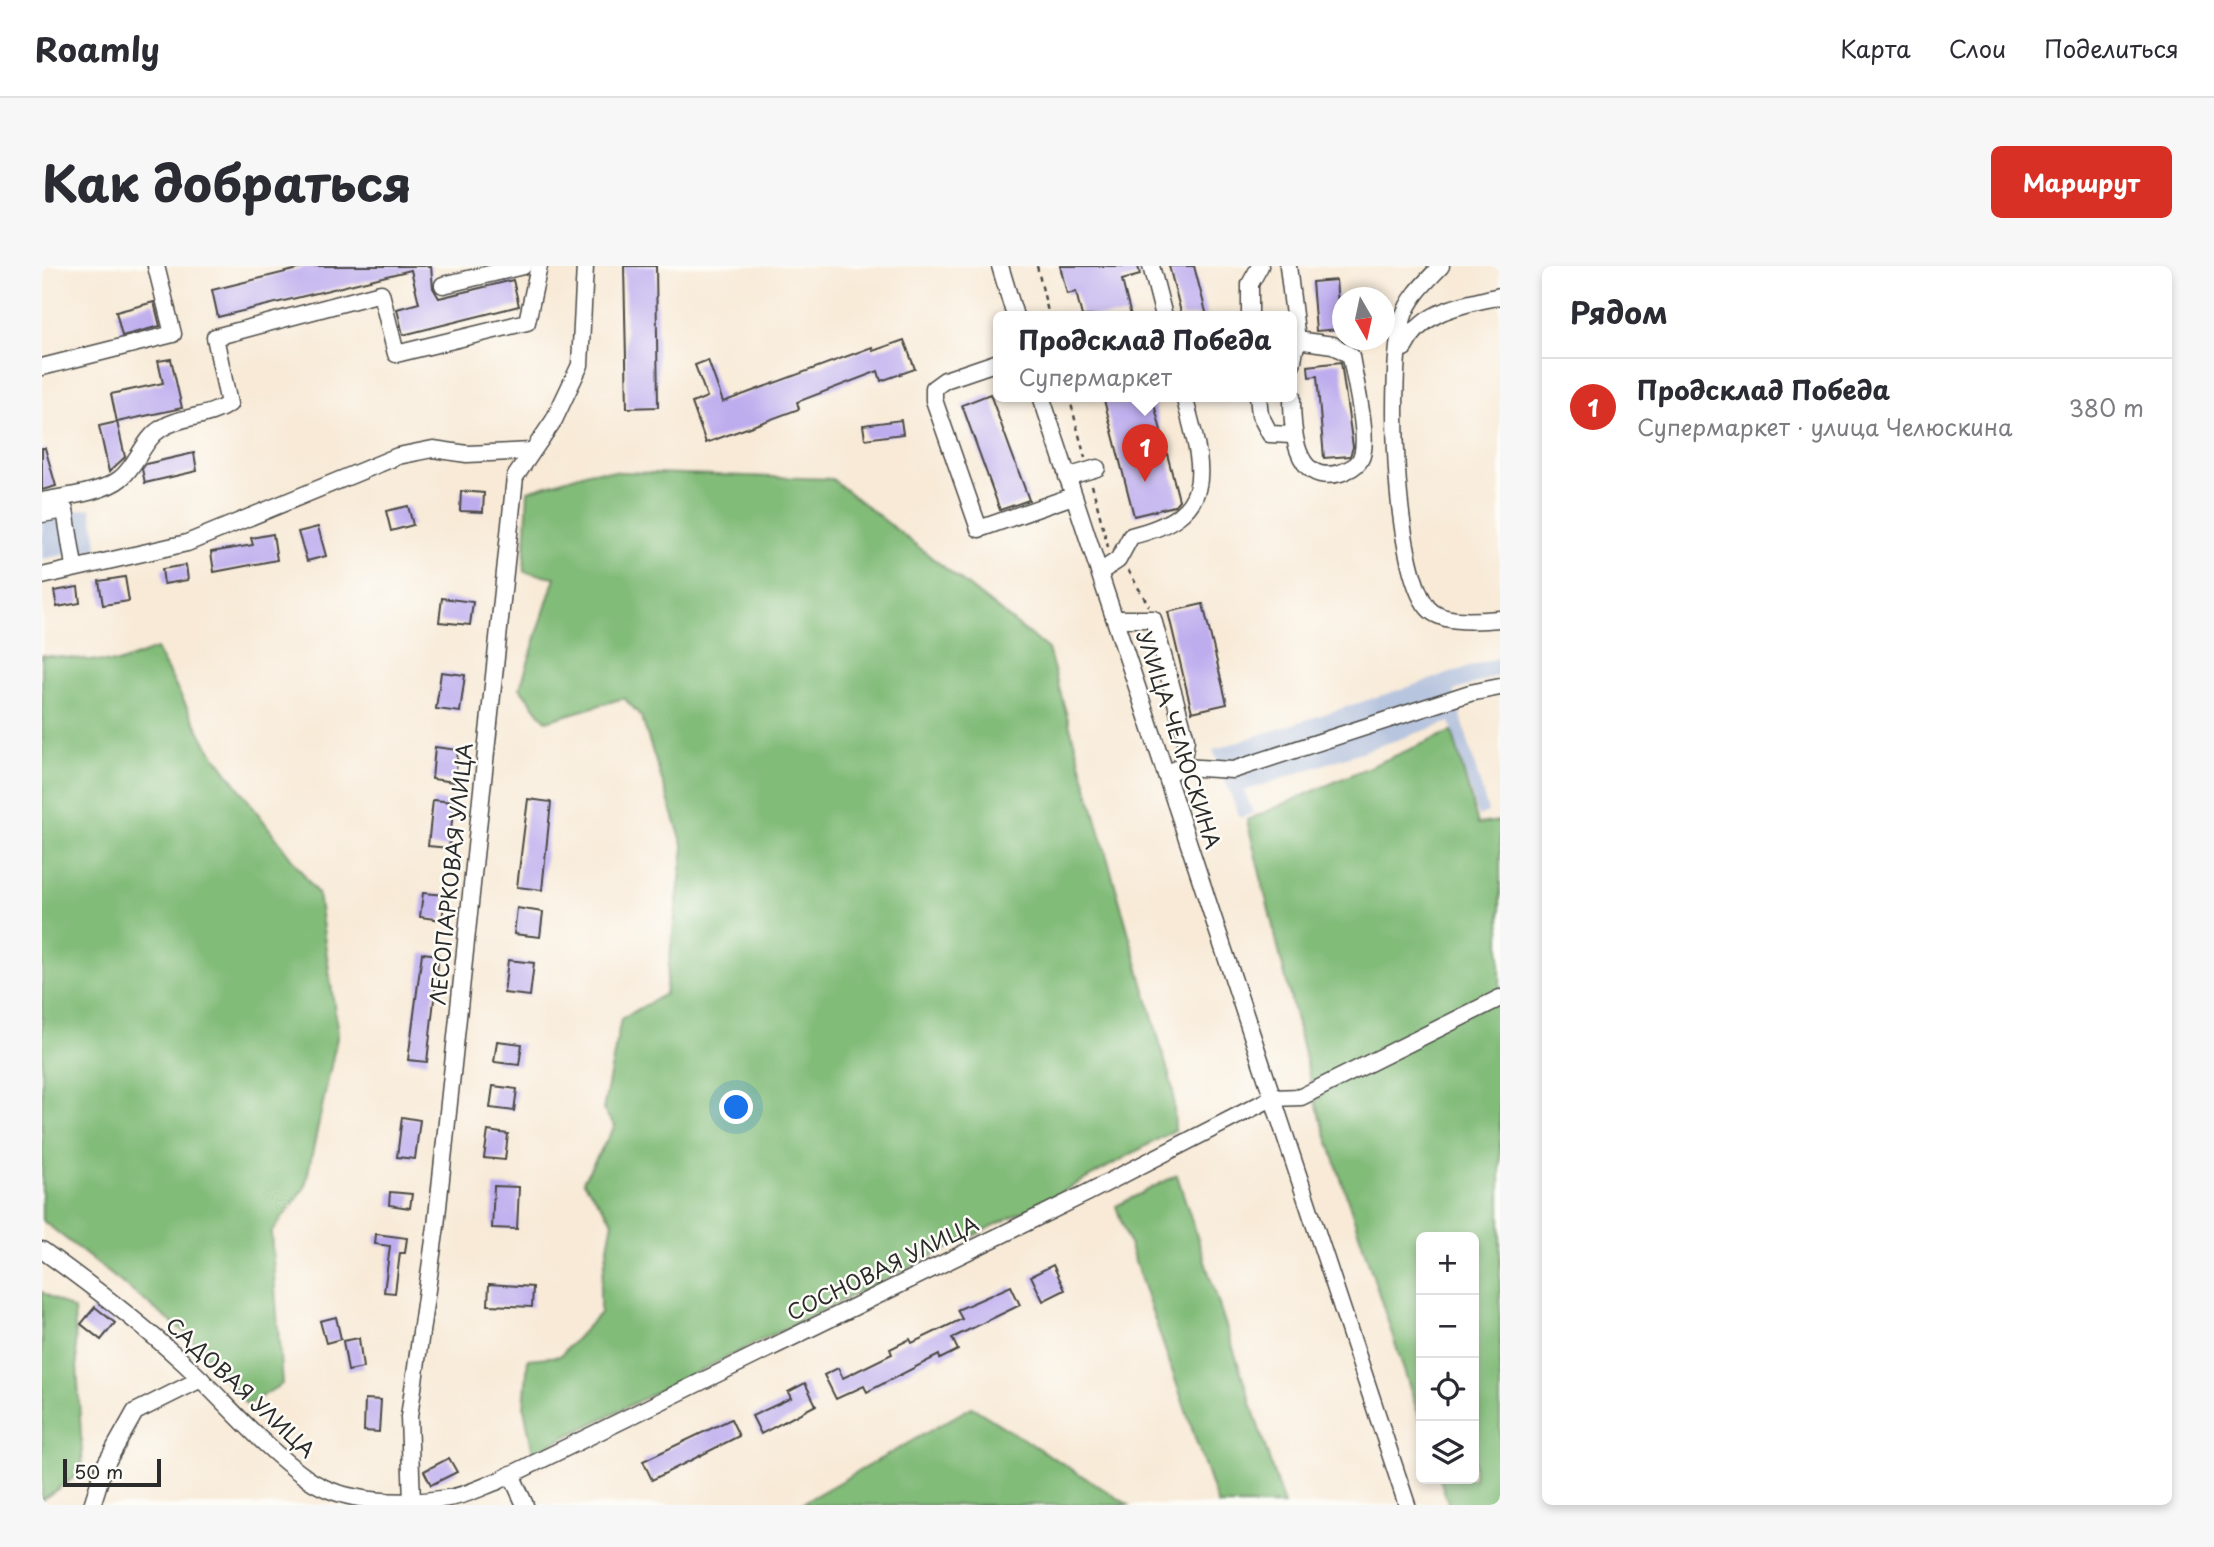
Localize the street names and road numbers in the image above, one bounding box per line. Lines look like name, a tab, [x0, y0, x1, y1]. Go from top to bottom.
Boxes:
street label: УЛИЦА ЧЕЛЮСКИНА	[1129, 626, 1230, 853]
street label: ЛЕСОПАРКОВАЯ УЛИЦА	[420, 741, 480, 1006]
street label: СОСНОВАЯ УЛИЦА	[781, 1207, 984, 1328]
street label: САДОВАЯ УЛИЦА	[159, 1308, 323, 1465]

